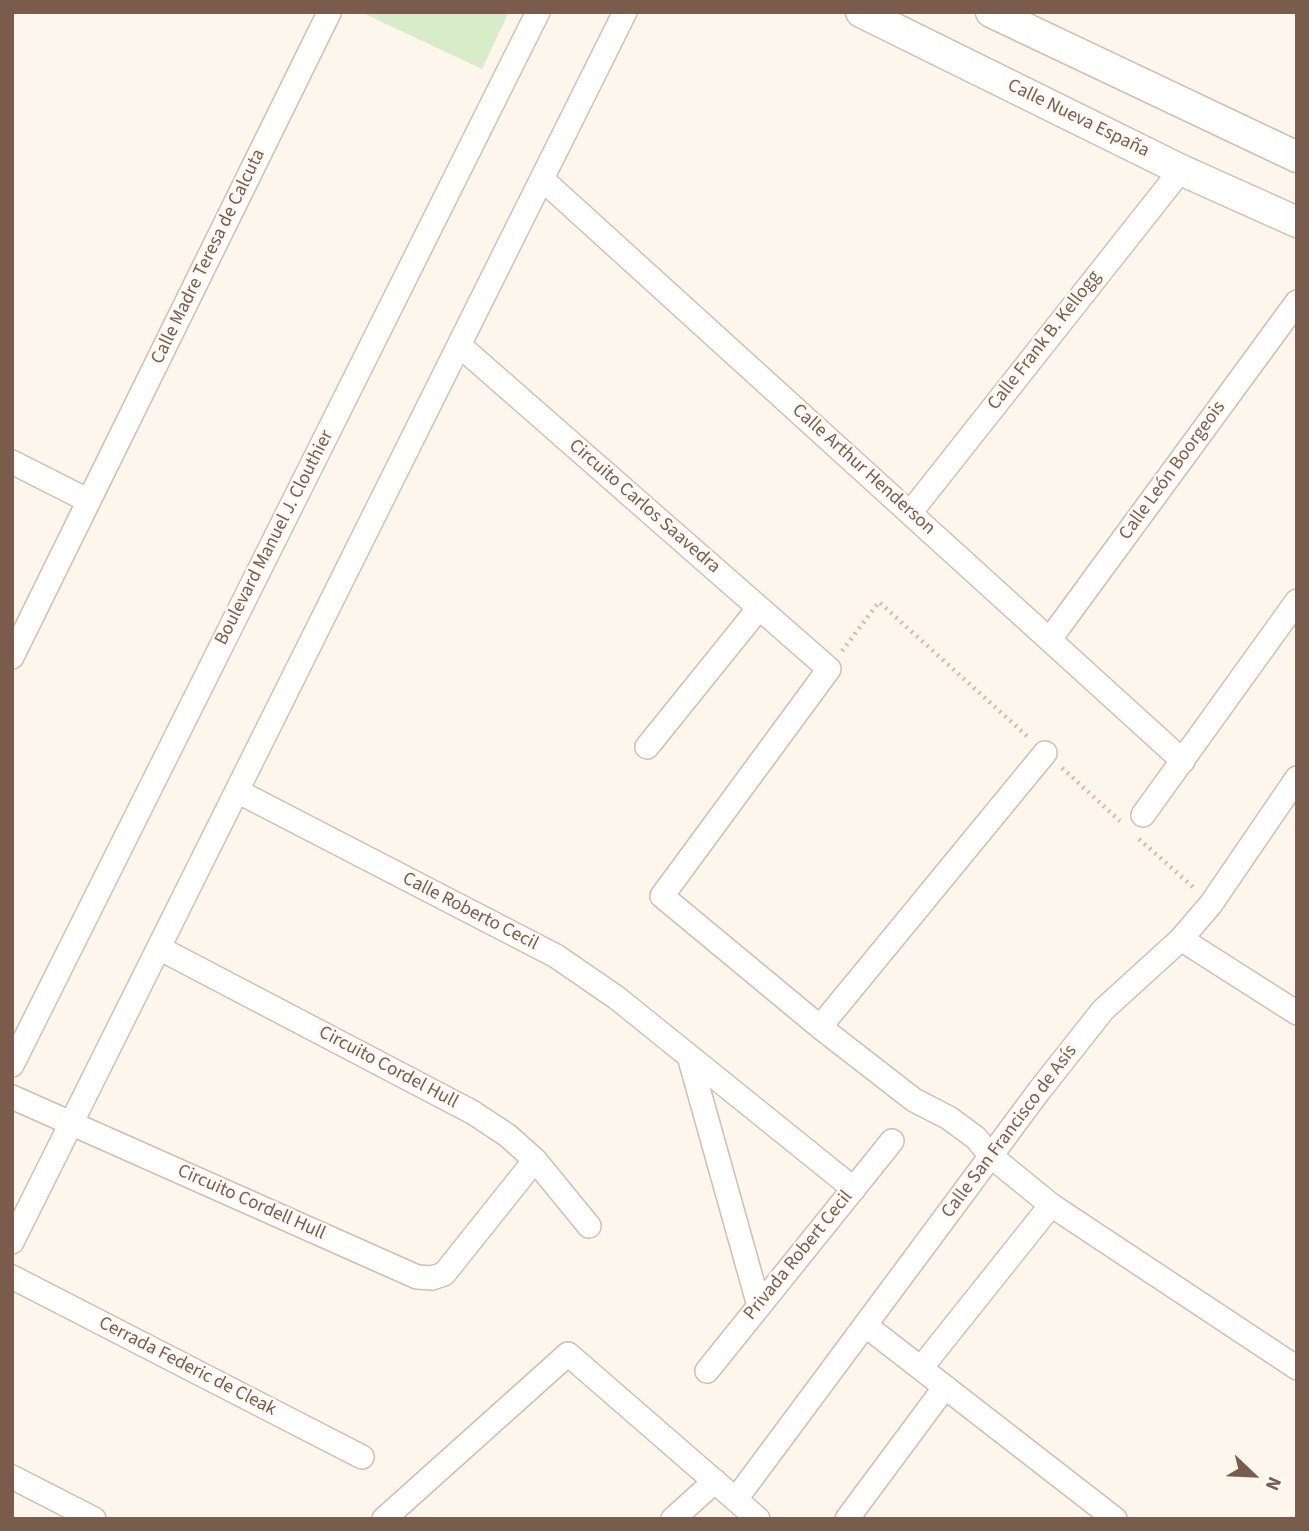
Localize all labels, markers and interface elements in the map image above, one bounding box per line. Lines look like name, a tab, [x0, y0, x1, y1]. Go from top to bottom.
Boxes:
street label: Calle Nueva España	[1003, 75, 1153, 163]
street label: Calle Madre Teresa de Calcuta	[147, 146, 271, 368]
street label: Calle Frank B. Kellogg	[983, 267, 1107, 415]
street label: Calle León Boorgeois	[1115, 397, 1231, 545]
street label: Calle Arthur Henderson	[787, 400, 939, 540]
street label: Boulevard Manuel J. Clouthier	[211, 427, 339, 649]
street label: Circuito Carlos Saavedra	[563, 435, 725, 579]
street label: Calle Roberto Cecil	[398, 868, 542, 956]
street label: Circuito Cordel Hull	[314, 1022, 462, 1114]
street label: Calle San Francisco de Asís	[937, 1041, 1083, 1223]
street label: Circuito Cordell Hull	[174, 1160, 328, 1246]
street label: Privada Robert Cecil	[740, 1187, 858, 1325]
street label: Cerrada Federic de Cleak	[94, 1312, 280, 1422]
north arrow	[1218, 1440, 1288, 1510]
text: N	[1258, 1472, 1288, 1494]

